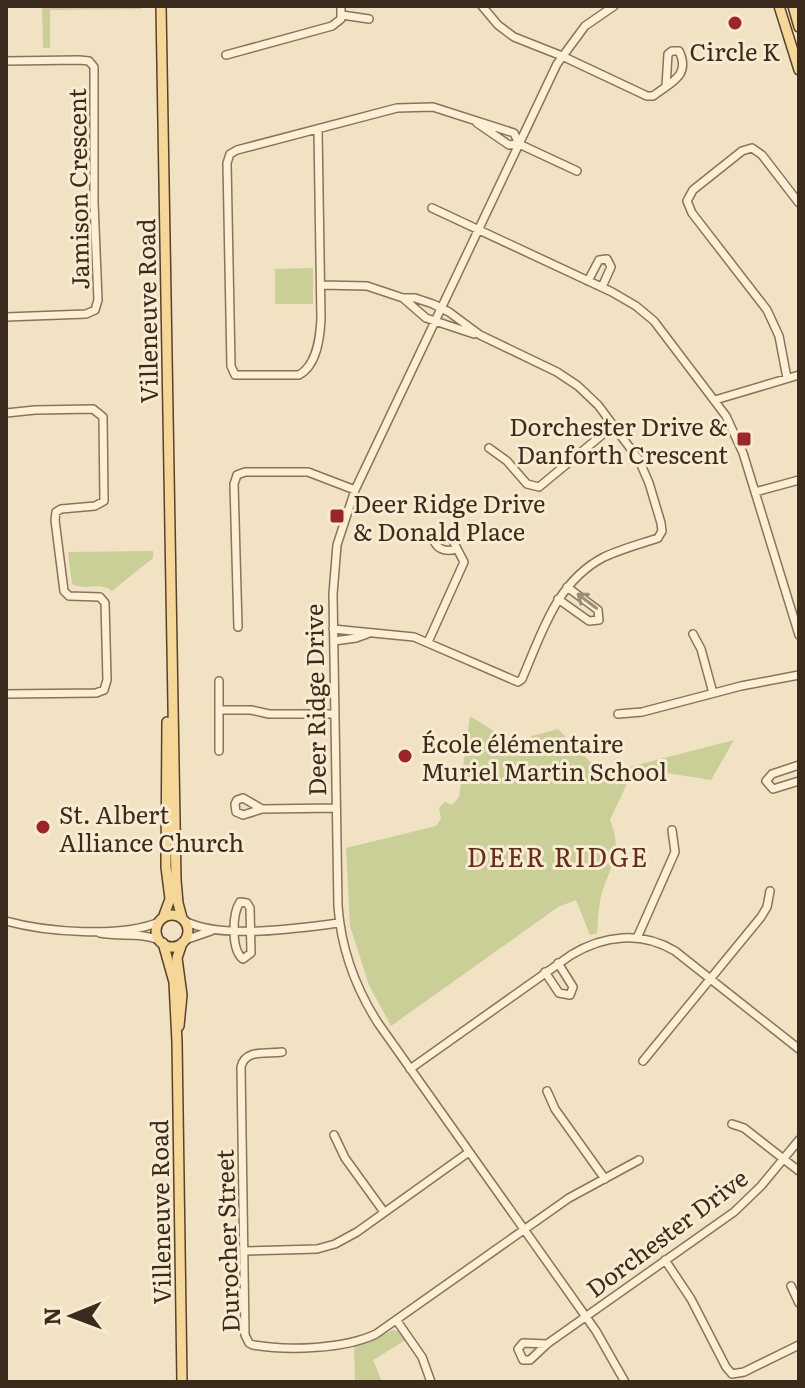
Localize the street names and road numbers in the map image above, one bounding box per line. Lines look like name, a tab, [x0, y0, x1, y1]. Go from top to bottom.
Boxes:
street label: Jamison Crescent	[58, 88, 96, 290]
street label: Villeneuve Road	[127, 218, 165, 404]
street label: Deer Ridge Drive	[295, 603, 333, 797]
street label: Villeneuve Road	[140, 1119, 178, 1305]
street label: Durocher Street	[205, 1148, 247, 1333]
street label: Dorchester Drive	[578, 1159, 754, 1305]

